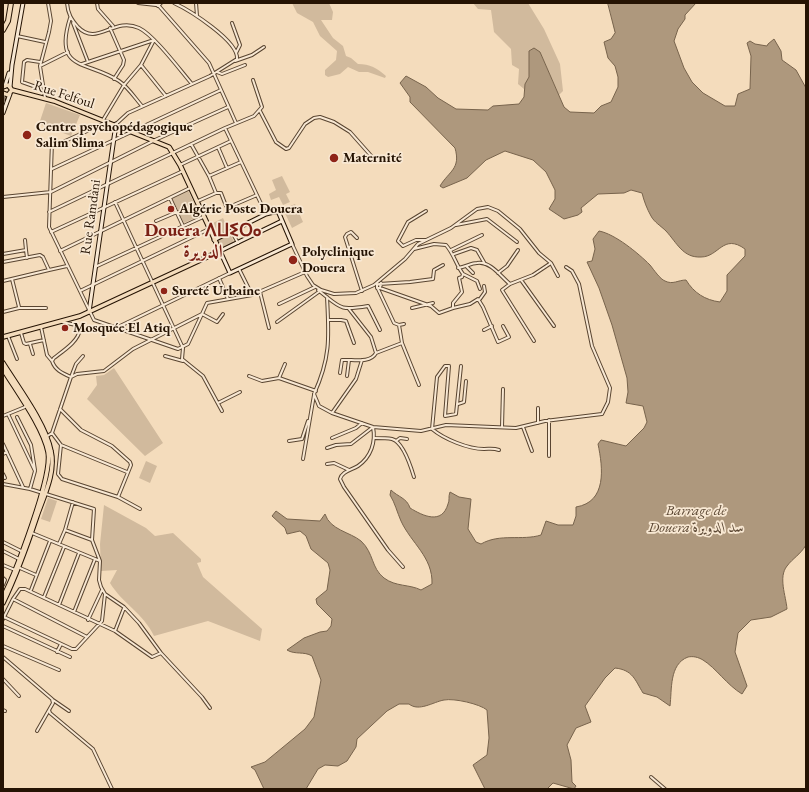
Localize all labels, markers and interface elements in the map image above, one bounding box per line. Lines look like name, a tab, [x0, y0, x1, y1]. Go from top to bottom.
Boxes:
street label: Rue Felfoul	[31, 77, 97, 113]
place label: Centre psychopédagogique Salim Slima	[36, 119, 193, 152]
marker: Centre psychopédagogique Salim Slima	[21, 129, 33, 141]
place label: Maternité	[343, 150, 402, 166]
marker: Maternité	[328, 152, 340, 164]
street label: Rue Ramdani	[77, 178, 105, 256]
place label: Algérie Poste Douera	[179, 201, 303, 217]
marker: Algérie Poste Douera	[166, 204, 176, 214]
district label: Douera ⴷⵡⵉⵔⴰ الدويرة	[145, 220, 261, 262]
place label: Polyclinique Douera	[302, 244, 374, 276]
marker: Polyclinique Douera	[287, 254, 299, 266]
place label: Sureté Urbaine	[172, 283, 260, 299]
marker: Sureté Urbaine	[159, 286, 169, 296]
place label: Mosquée El Atiq	[73, 320, 170, 336]
marker: Mosquée El Atiq	[60, 323, 70, 333]
water label: Barrage de Douera سد الدويرة	[648, 502, 744, 537]

